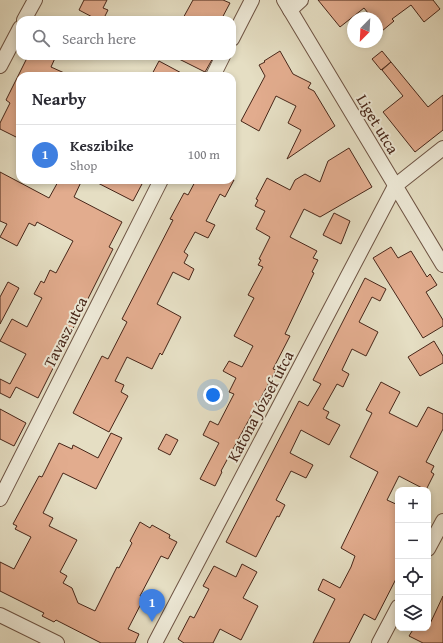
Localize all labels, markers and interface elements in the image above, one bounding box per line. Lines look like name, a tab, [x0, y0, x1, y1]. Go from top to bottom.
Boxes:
north arrow	[347, 12, 383, 48]
search box	[16, 16, 236, 60]
icon: search	[30, 27, 52, 49]
text: Search here	[62, 28, 136, 49]
text: Nearby	[32, 86, 86, 111]
street label: Liget utca	[351, 90, 405, 159]
text: Keszibike	[70, 135, 134, 156]
text: 1	[42, 145, 48, 164]
text: 100 m	[188, 145, 220, 164]
text: Shop	[70, 156, 97, 175]
street label: Tavasz utca	[37, 292, 93, 372]
street label: Katona József utca	[221, 346, 300, 466]
your location	[203, 385, 223, 405]
map controls	[395, 487, 431, 631]
button: +	[395, 487, 431, 523]
button: −	[395, 523, 431, 559]
button: locate	[395, 559, 431, 595]
pin: 1	[139, 589, 165, 622]
button: layers	[395, 595, 431, 631]

